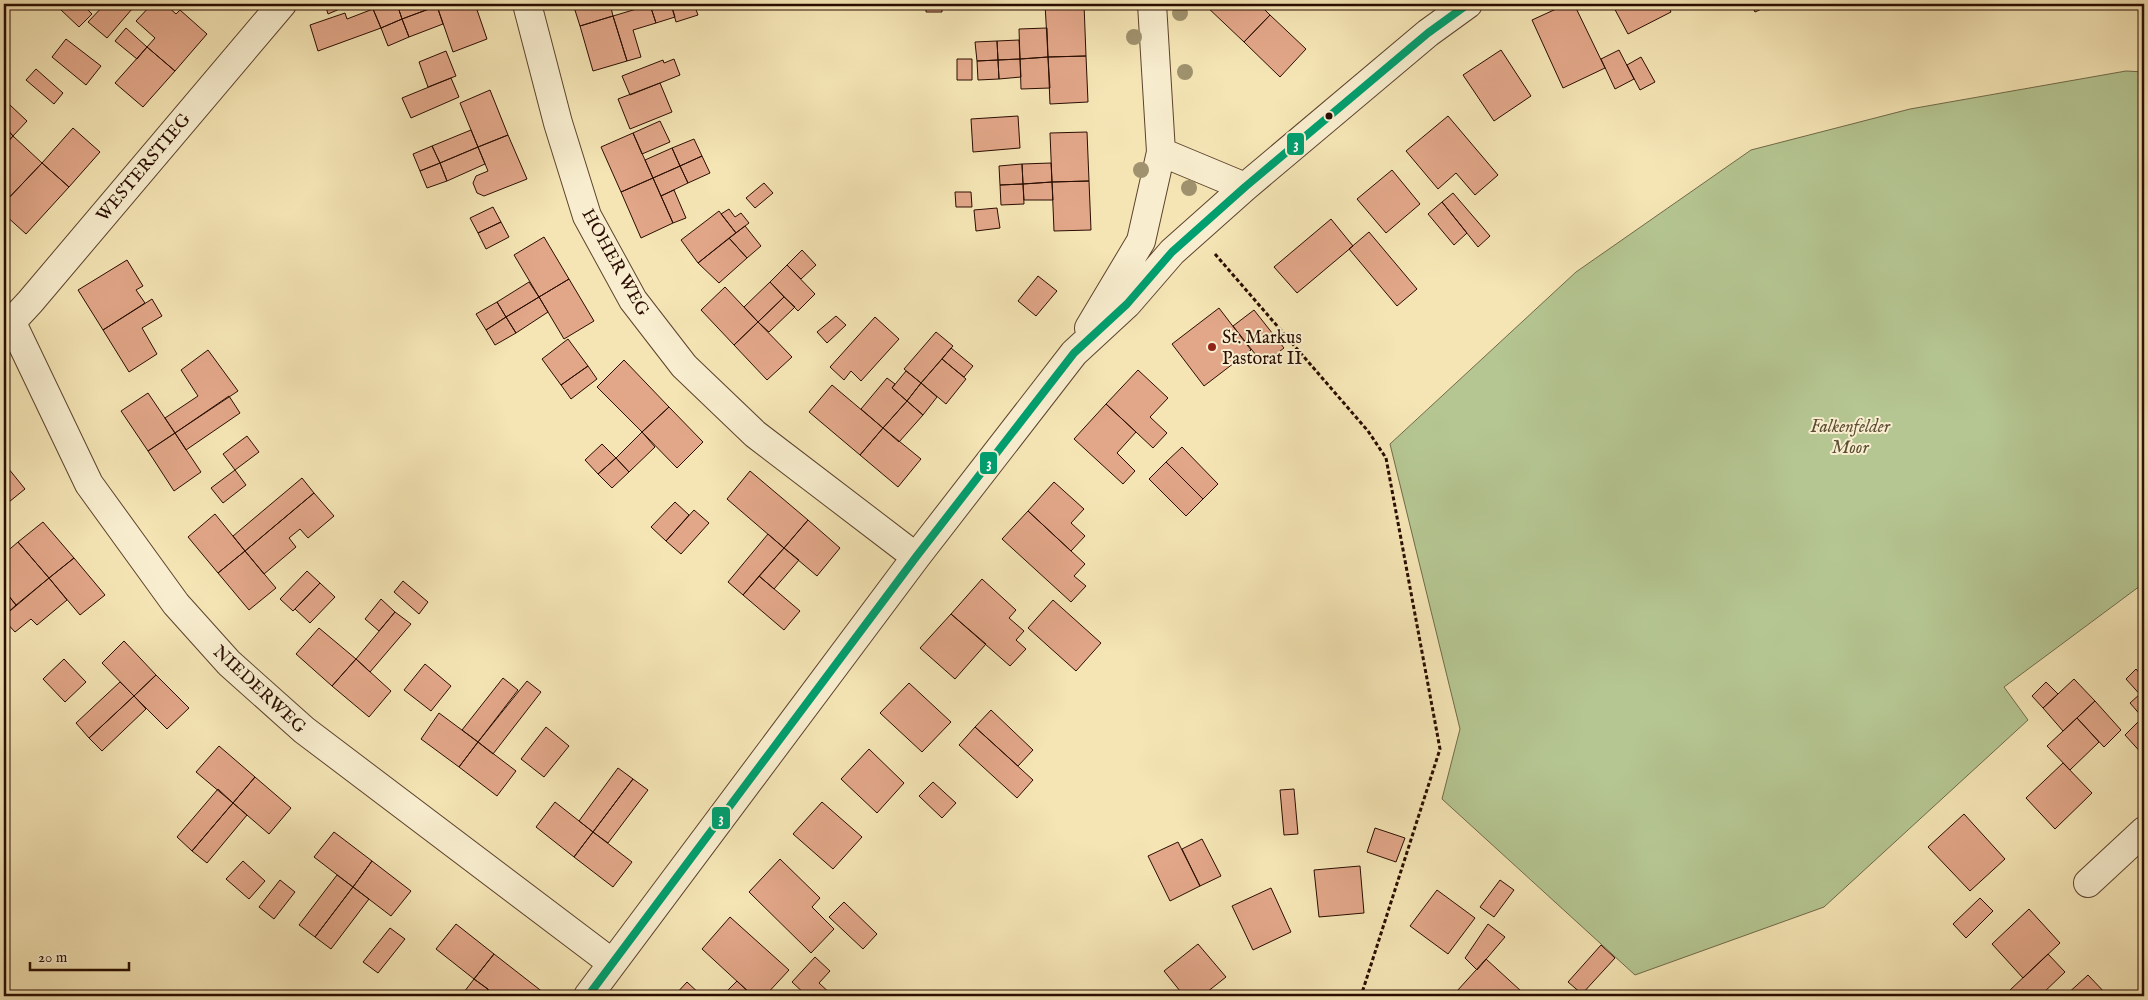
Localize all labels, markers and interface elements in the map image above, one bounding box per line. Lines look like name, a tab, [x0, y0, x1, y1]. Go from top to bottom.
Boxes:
street label: WESTERSTIEG	[92, 108, 197, 227]
unlabelled marker	[1324, 111, 1334, 121]
line badge: 3	[1286, 132, 1305, 156]
text: 3	[1293, 136, 1299, 154]
street label: HOHER WEG	[576, 205, 654, 321]
place label: St. Markus Pastorat II	[1222, 327, 1302, 371]
marker: St. Markus Pastorat II	[1206, 341, 1218, 353]
park label: Falkenfelder Moor	[1810, 416, 1891, 460]
line badge: 3	[979, 451, 998, 475]
text: 3	[986, 455, 992, 473]
street label: NIEDERWEG	[207, 641, 311, 740]
line badge: 3	[711, 806, 731, 830]
text: 3	[718, 810, 724, 828]
scale bar	[30, 940, 129, 972]
text: 20 m	[38, 948, 68, 967]

